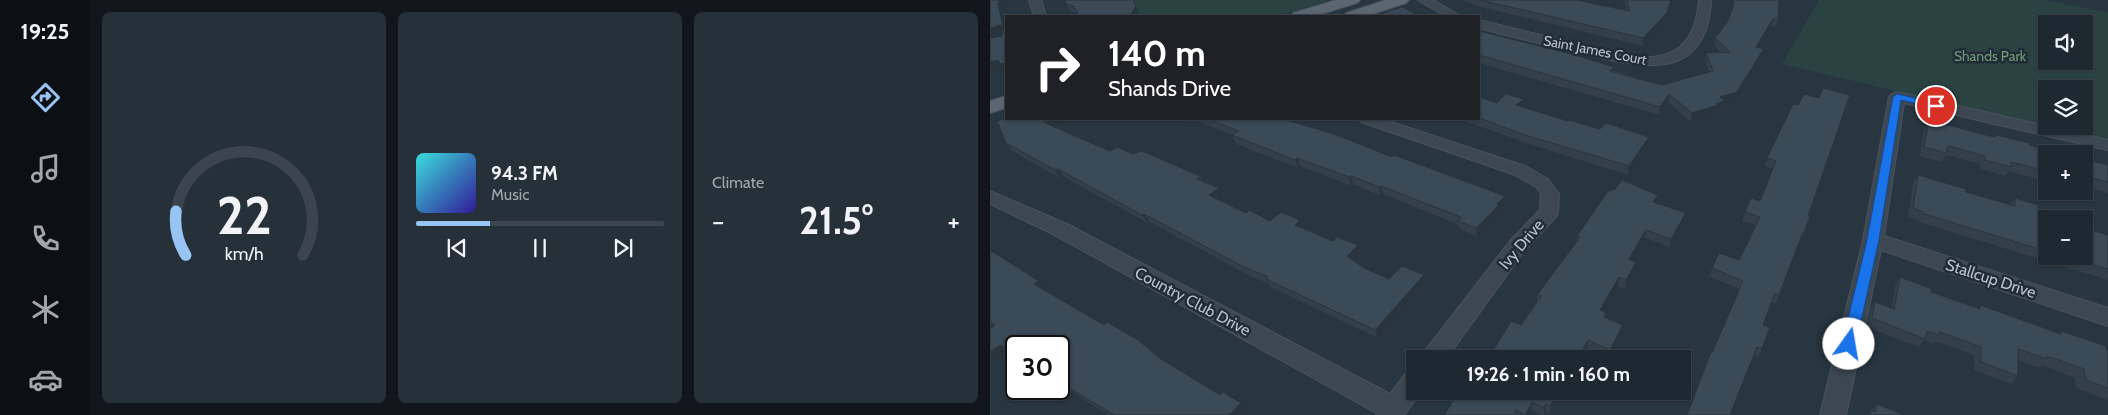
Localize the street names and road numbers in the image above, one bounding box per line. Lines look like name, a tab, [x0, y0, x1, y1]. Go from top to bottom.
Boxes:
street label: Saint James Court	[1542, 31, 1648, 69]
street label: Ivy Drive	[1495, 215, 1548, 273]
street label: Stallcup Drive	[1943, 255, 2038, 302]
street label: Country Club Drive	[1132, 263, 1254, 340]

